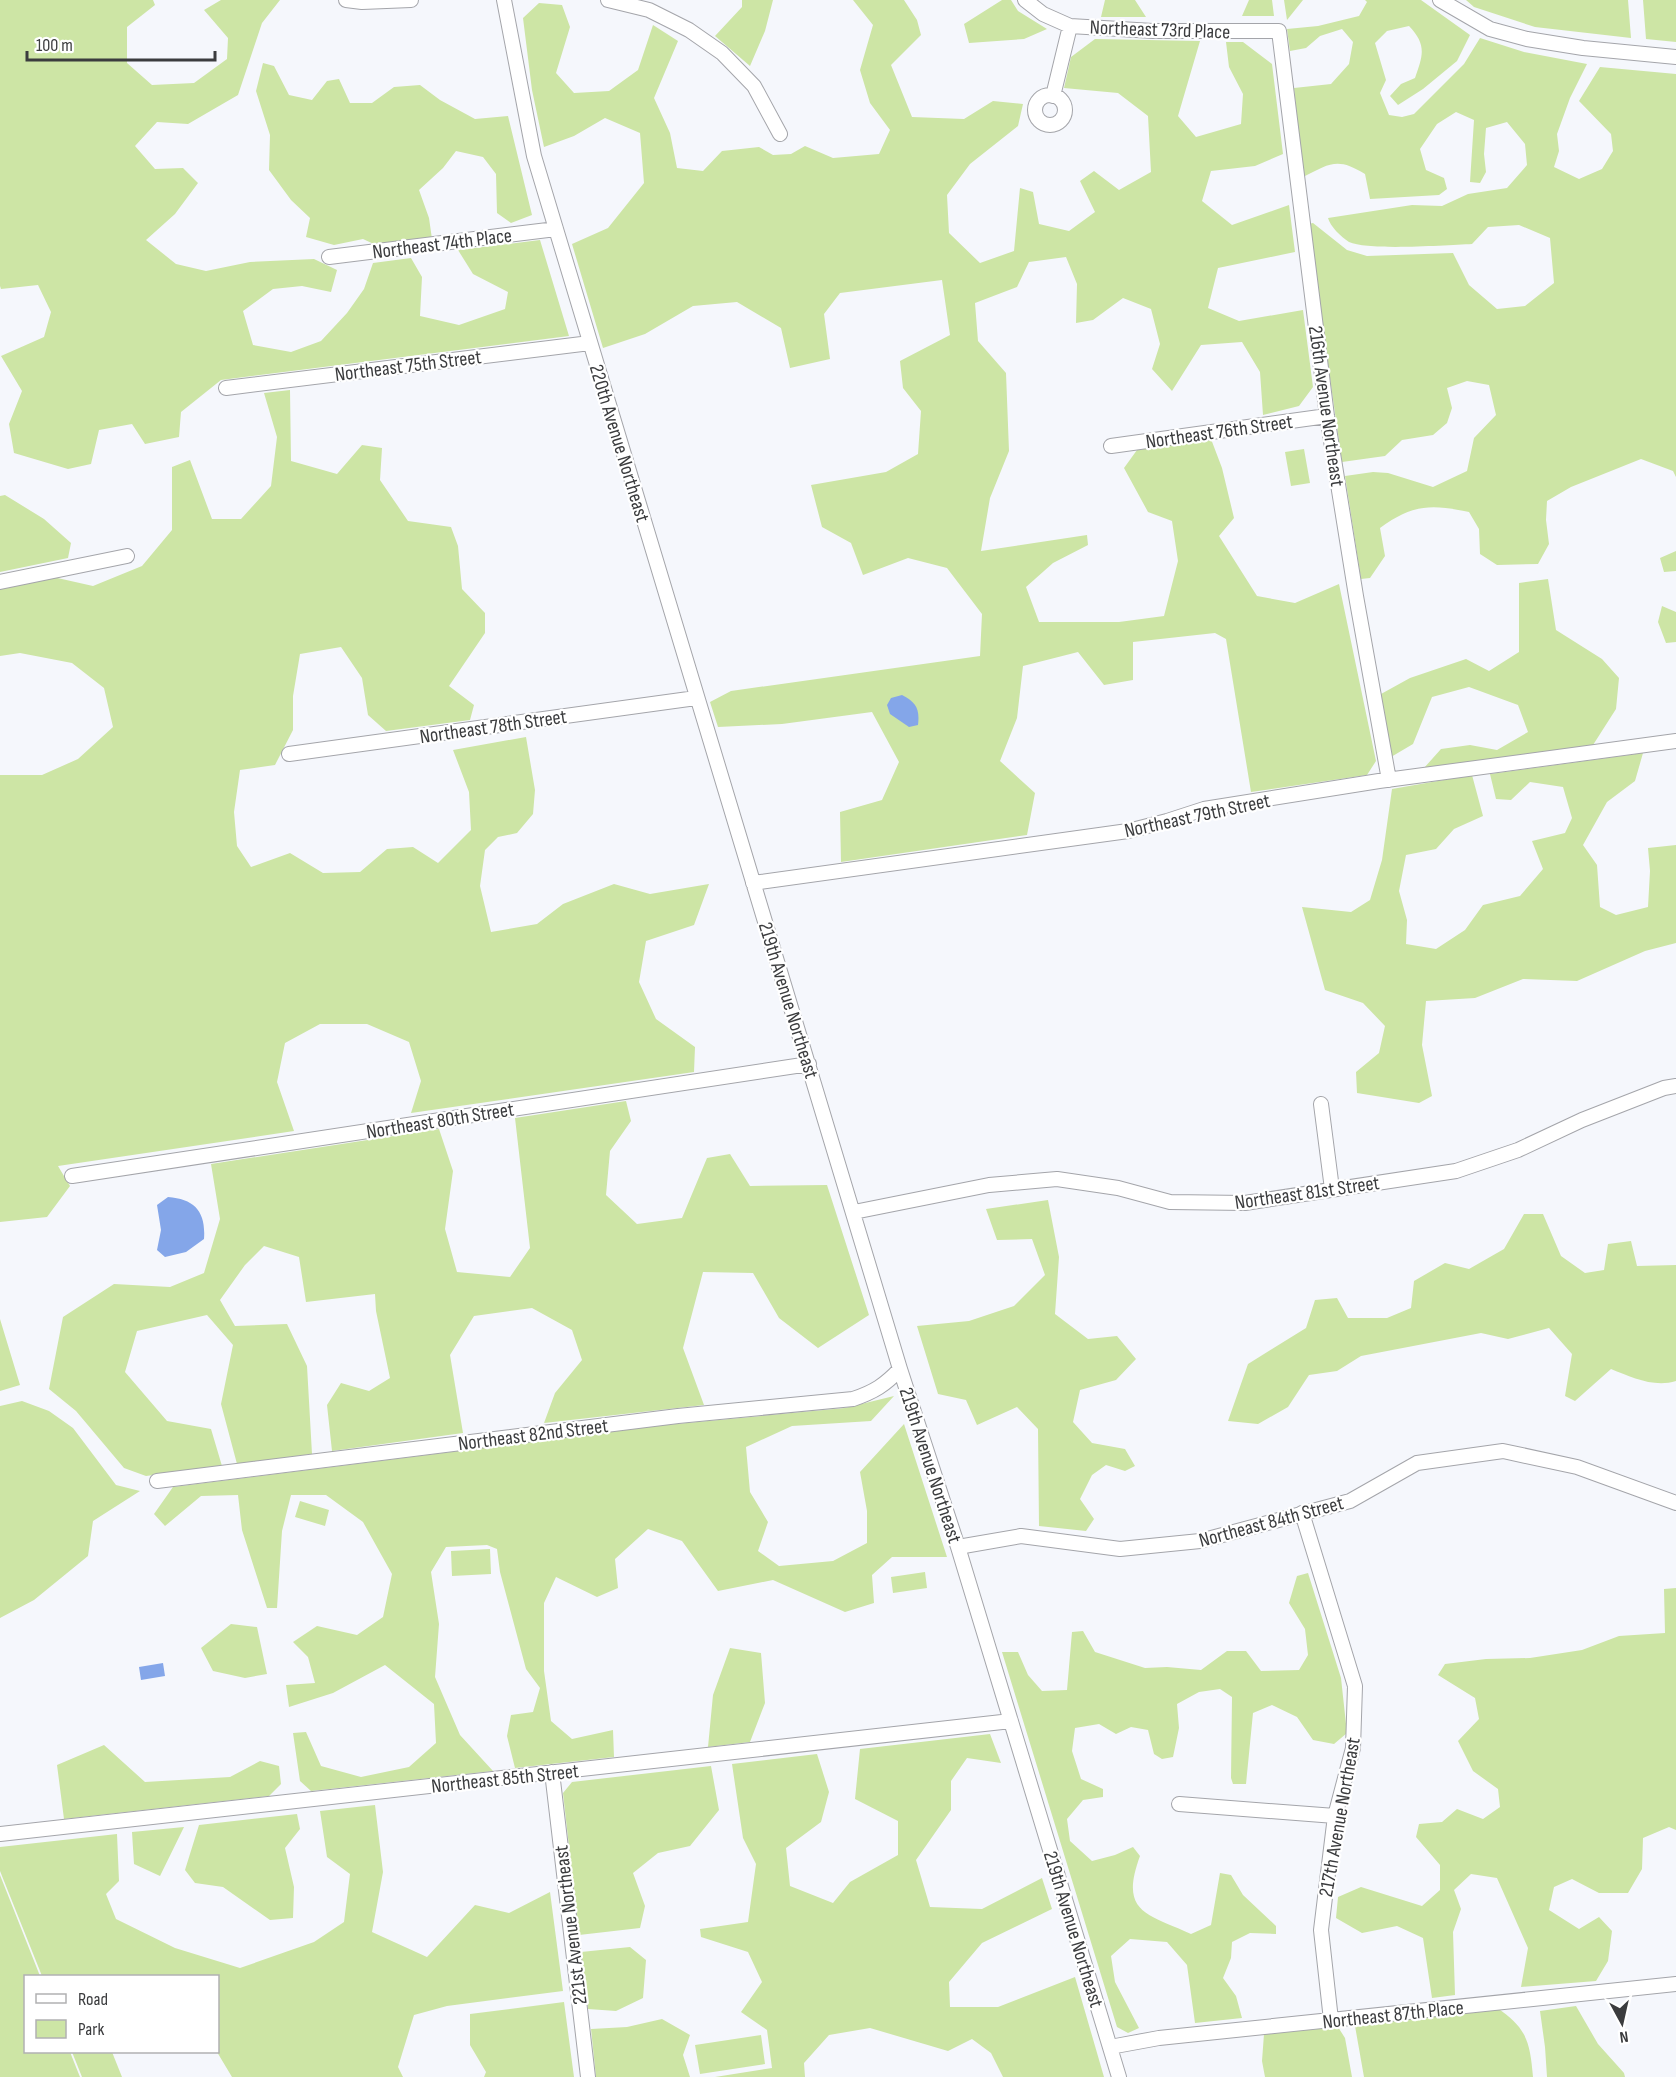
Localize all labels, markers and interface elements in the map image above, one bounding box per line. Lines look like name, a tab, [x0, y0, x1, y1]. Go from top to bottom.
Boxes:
street label: Northeast 73rd Place	[1089, 16, 1231, 44]
scale bar	[27, 24, 214, 62]
text: 100 m	[36, 35, 73, 56]
street label: Northeast 74th Place	[371, 224, 513, 264]
street label: 216th Avenue Northeast	[1303, 324, 1349, 488]
street label: Northeast 75th Street	[334, 345, 483, 387]
street label: 220th Avenue Northeast	[584, 362, 654, 525]
street label: Northeast 76th Street	[1144, 410, 1294, 454]
street label: Northeast 78th Street	[418, 705, 568, 749]
street label: Northeast 79th Street	[1122, 789, 1272, 843]
street label: 219th Avenue Northeast	[753, 919, 823, 1081]
street label: Northeast 80th Street	[365, 1097, 516, 1144]
street label: Northeast 81st Street	[1233, 1171, 1381, 1215]
street label: 219th Avenue Northeast	[894, 1384, 967, 1546]
street label: Northeast 82nd Street	[457, 1414, 609, 1456]
street label: Northeast 84th Street	[1196, 1491, 1346, 1553]
street label: 217th Avenue Northeast	[1314, 1736, 1366, 1899]
street label: Northeast 85th Street	[430, 1759, 580, 1799]
street label: 221st Avenue Northeast	[549, 1844, 593, 2006]
street label: 219th Avenue Northeast	[1038, 1848, 1108, 2010]
legend	[24, 1975, 219, 2053]
text: Road	[78, 1989, 108, 2010]
north arrow	[1592, 1993, 1652, 2053]
street label: Northeast 87th Place	[1321, 1996, 1465, 2034]
text: Park	[78, 2019, 104, 2040]
text: N	[1618, 2026, 1629, 2046]

